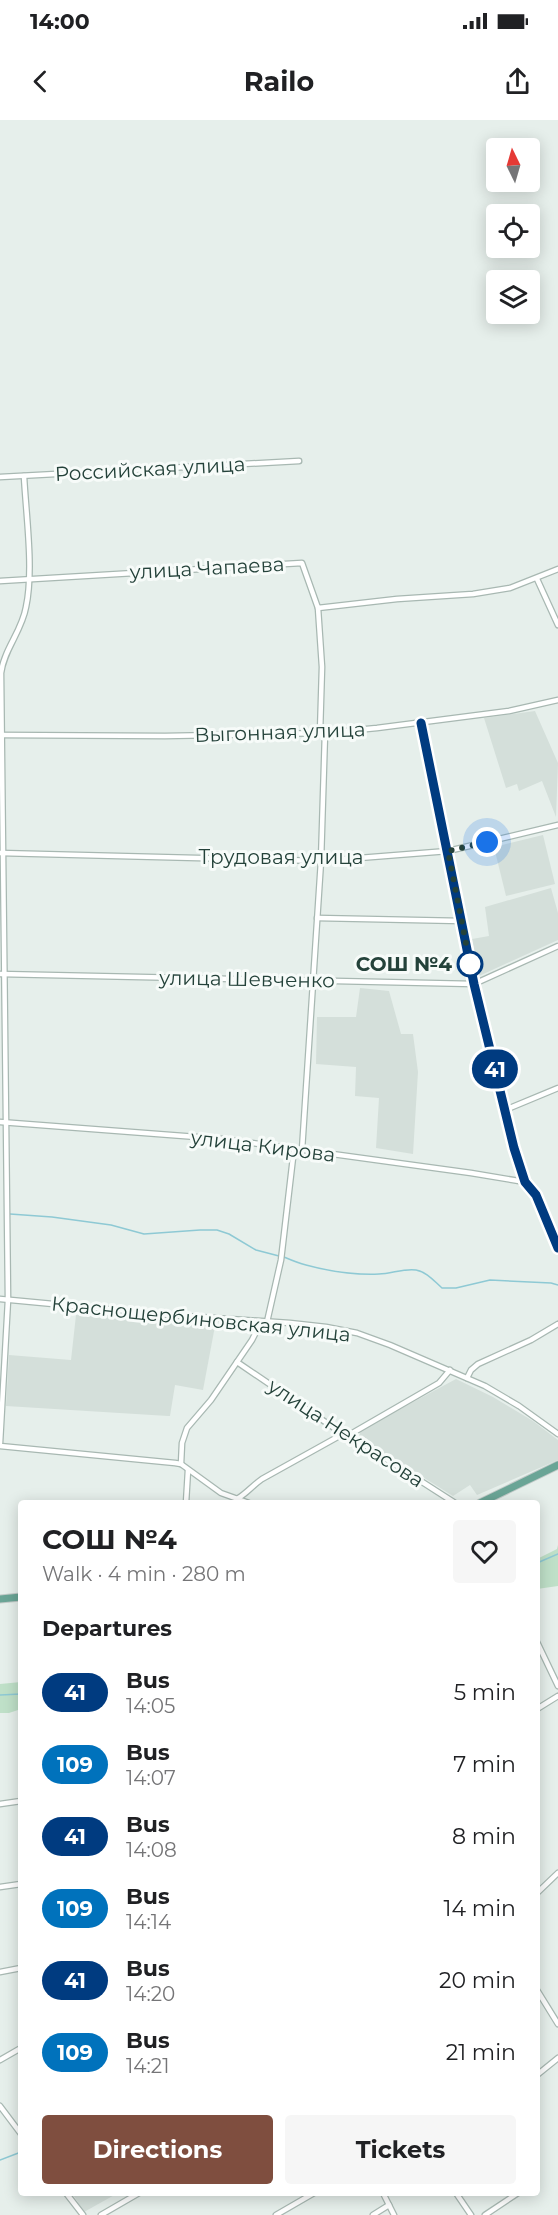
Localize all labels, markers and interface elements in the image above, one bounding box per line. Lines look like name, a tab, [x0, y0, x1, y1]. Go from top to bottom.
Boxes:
text: 14:00	[30, 8, 90, 35]
icon: back	[24, 65, 57, 98]
text: Railo	[244, 65, 314, 98]
icon: share	[501, 65, 534, 98]
north arrow	[486, 138, 540, 192]
map controls	[486, 138, 540, 324]
button: locate	[486, 204, 540, 258]
button: layers	[486, 270, 540, 324]
street label: Российская улица	[54, 452, 246, 486]
street label: улица Чапаева	[128, 552, 285, 584]
street label: Выгонная улица	[194, 717, 366, 747]
your location	[472, 827, 502, 857]
street label: Трудовая улица	[199, 845, 363, 869]
marker: СОШ №4	[457, 951, 483, 977]
place label: СОШ №4	[356, 952, 452, 976]
street label: улица Шевченко	[158, 965, 335, 993]
line badge: 41	[468, 1050, 522, 1088]
text: 41	[484, 1057, 506, 1082]
street label: улица Кирова	[188, 1125, 337, 1167]
street label: Краснощербиновская улица	[50, 1291, 352, 1347]
street label: улица Некрасова	[263, 1373, 428, 1492]
button: heart	[453, 1520, 516, 1583]
text: СОШ №4	[42, 1522, 177, 1556]
text: Walk · 4 min · 280 m	[42, 1562, 246, 1586]
text: Departures	[42, 1615, 172, 1642]
text: Bus	[126, 1667, 170, 1694]
text: 5 min	[454, 1679, 516, 1706]
text: 41	[64, 1680, 86, 1705]
text: 14:05	[126, 1694, 175, 1718]
text: Bus	[126, 1739, 170, 1766]
text: 7 min	[453, 1751, 516, 1778]
text: 109	[57, 1752, 93, 1777]
text: 14:07	[126, 1766, 176, 1790]
text: Bus	[126, 1811, 170, 1838]
text: 8 min	[452, 1823, 516, 1850]
text: 41	[64, 1824, 86, 1849]
text: 14:08	[126, 1838, 177, 1862]
text: Bus	[126, 1883, 170, 1910]
text: 14 min	[444, 1895, 516, 1922]
text: 109	[57, 1896, 93, 1921]
text: 14:14	[126, 1910, 171, 1934]
text: Bus	[126, 1955, 170, 1982]
text: 20 min	[439, 1967, 516, 1994]
text: 41	[64, 1968, 86, 1993]
text: 14:20	[126, 1982, 175, 2006]
text: Bus	[126, 2027, 170, 2054]
text: 21 min	[446, 2039, 516, 2066]
text: 109	[57, 2040, 93, 2065]
text: 14:21	[126, 2054, 169, 2078]
button: Directions	[42, 2115, 273, 2184]
button: Tickets	[285, 2115, 516, 2184]

